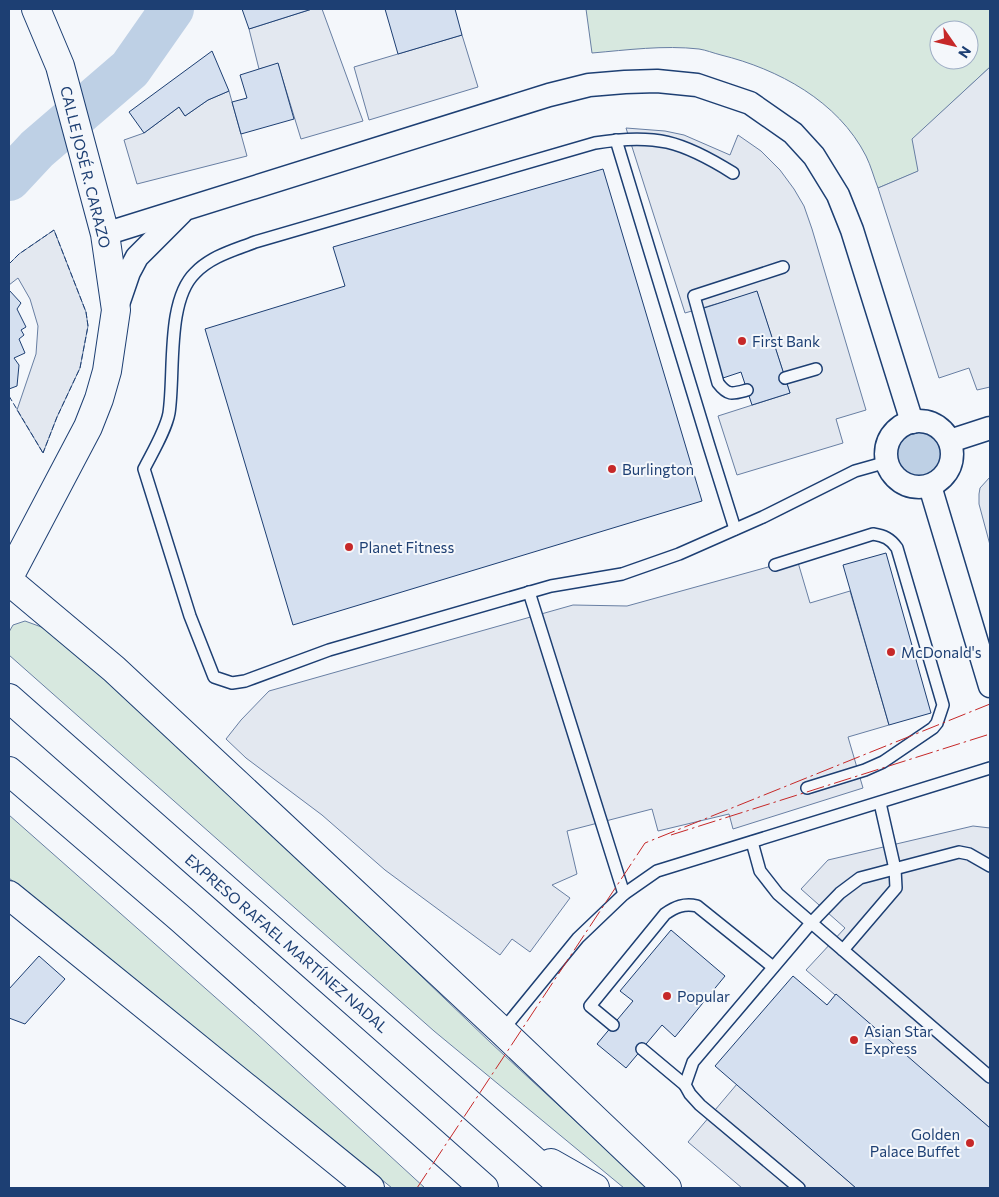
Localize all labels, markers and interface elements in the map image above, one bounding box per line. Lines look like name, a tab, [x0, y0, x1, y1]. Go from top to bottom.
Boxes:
north arrow	[929, 20, 979, 70]
text: N	[955, 43, 975, 62]
street label: CALLE JOSÉ R. CARAZO	[57, 84, 116, 250]
place label: First Bank	[752, 332, 820, 350]
marker: First Bank	[736, 335, 748, 347]
place label: Burlington	[622, 460, 694, 478]
marker: Burlington	[606, 463, 618, 475]
place label: Planet Fitness	[359, 538, 454, 556]
marker: Planet Fitness	[343, 541, 355, 553]
place label: McDonald's	[901, 643, 982, 661]
marker: McDonald's	[885, 646, 897, 658]
street label: EXPRESO RAFAEL MARTÍNEZ NADAL	[182, 849, 393, 1036]
place label: Popular	[677, 987, 730, 1005]
marker: Popular	[661, 990, 673, 1002]
place label: Asian Star Express	[864, 1022, 933, 1057]
marker: Asian Star Express	[848, 1034, 860, 1046]
place label: Golden Palace Buffet	[870, 1125, 960, 1160]
marker: Golden Palace Buffet	[964, 1137, 976, 1149]

